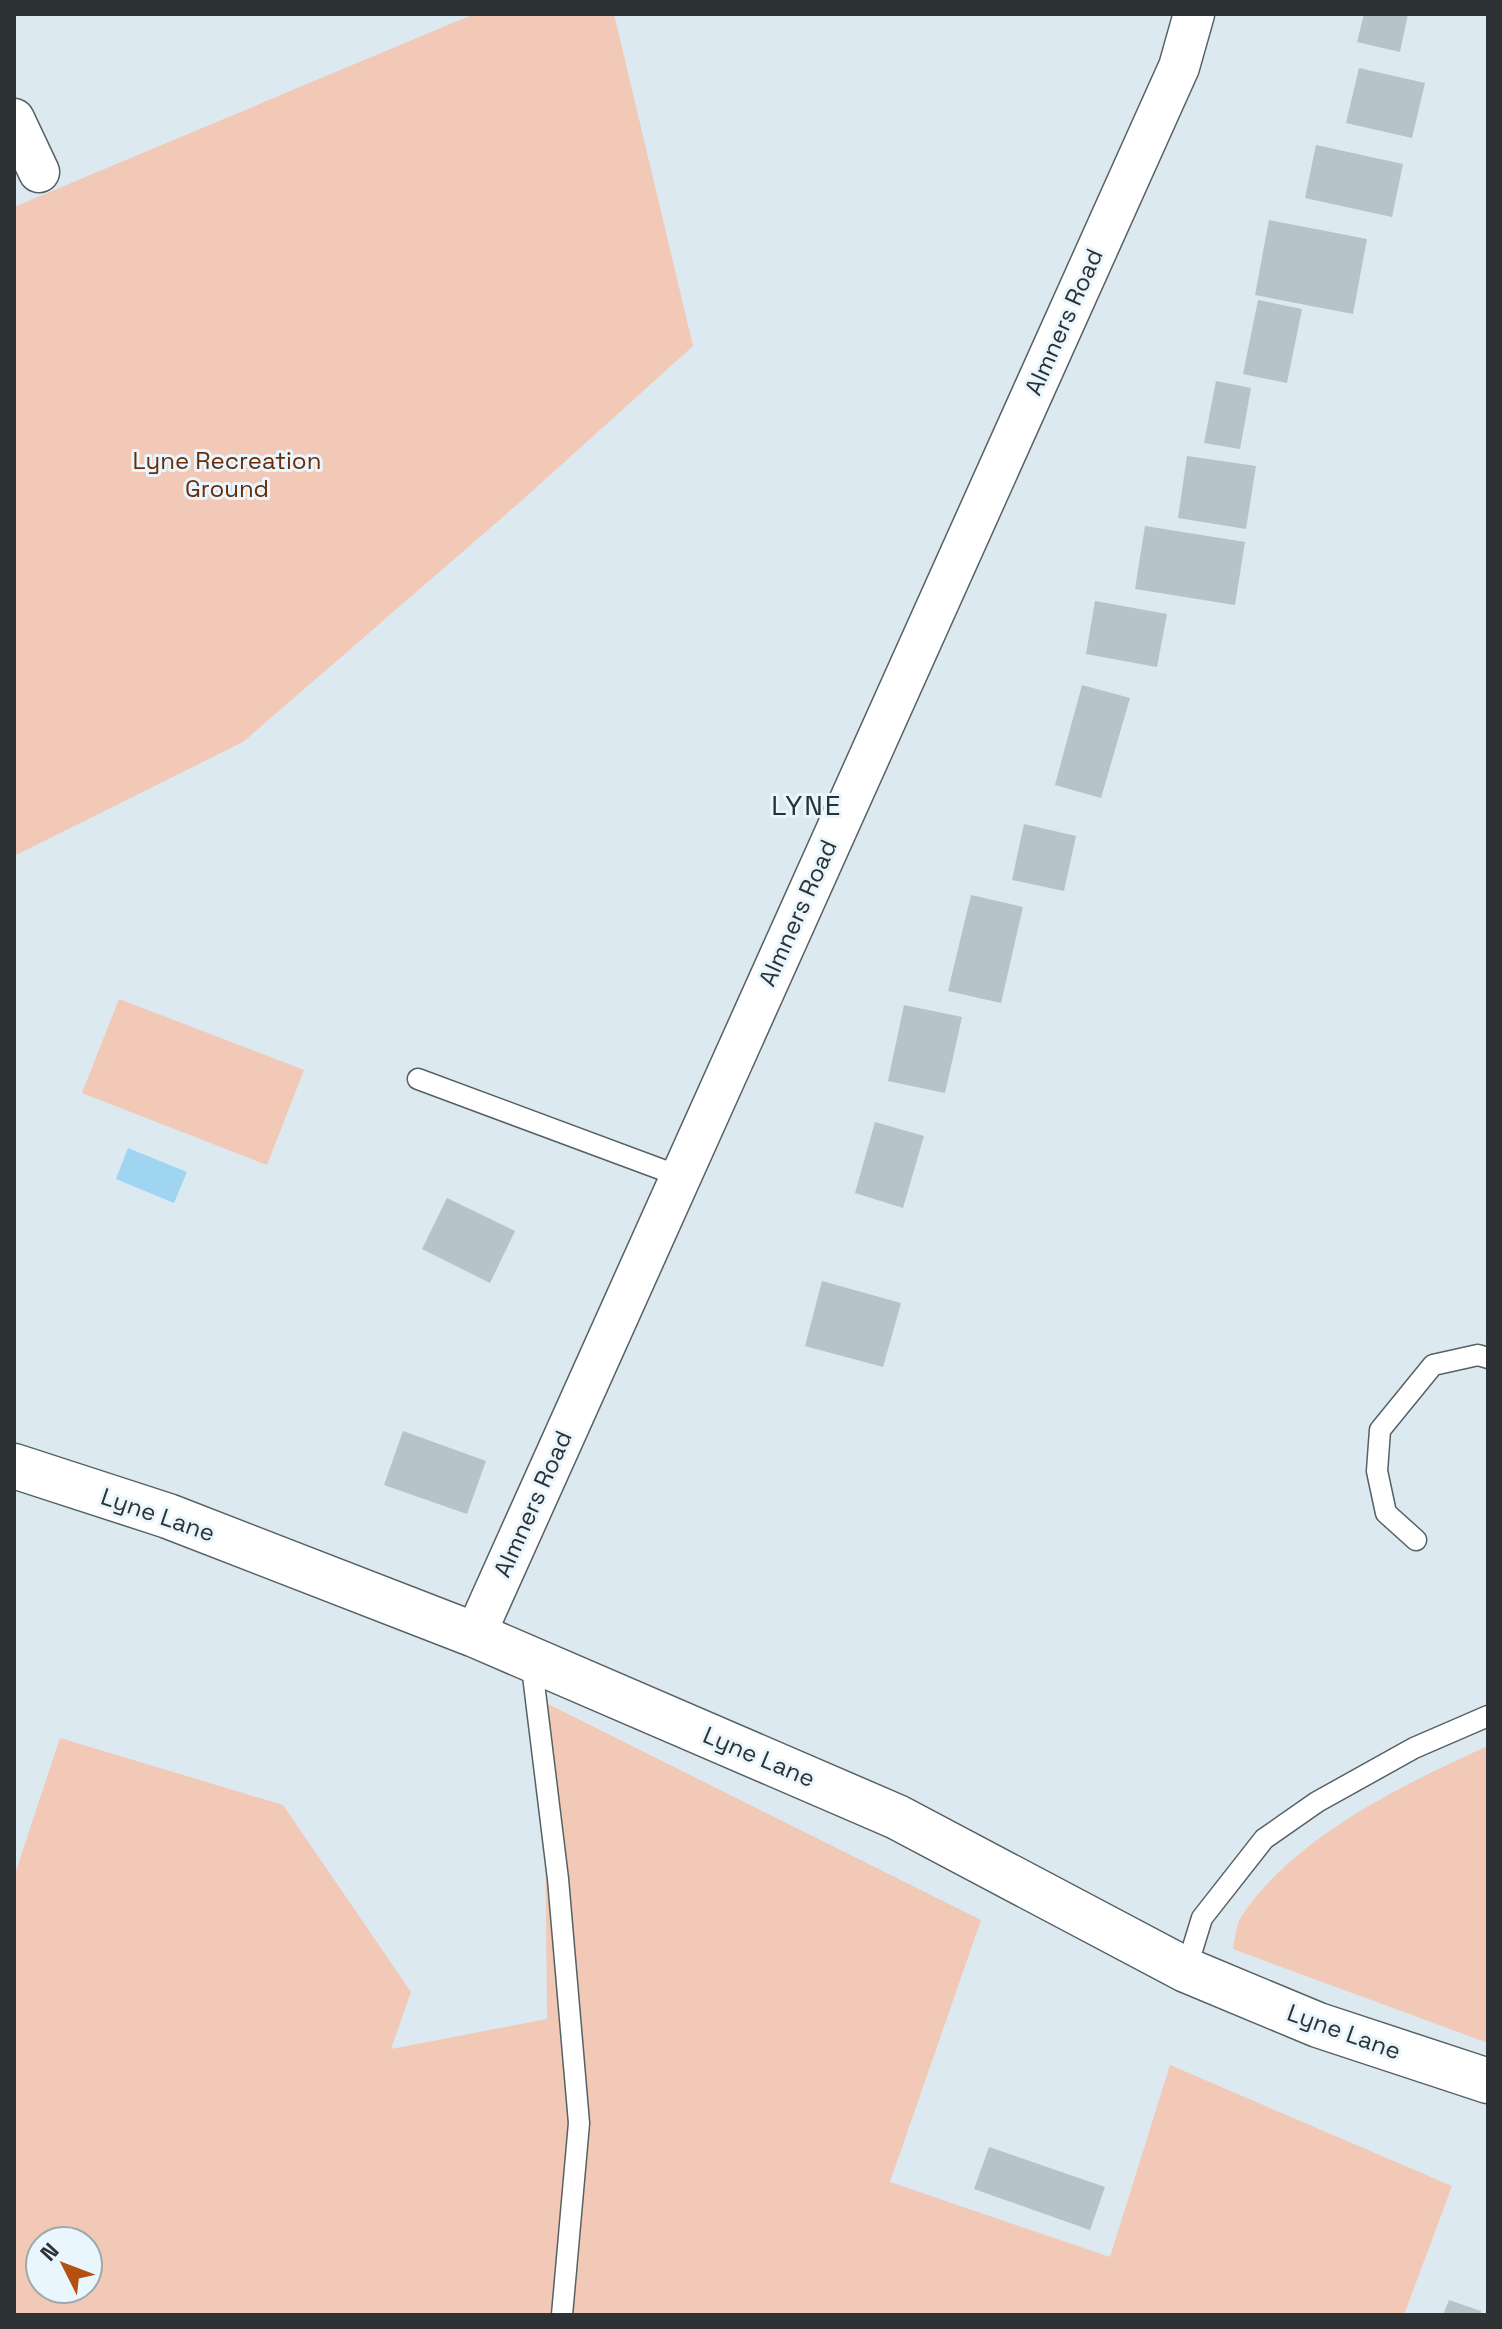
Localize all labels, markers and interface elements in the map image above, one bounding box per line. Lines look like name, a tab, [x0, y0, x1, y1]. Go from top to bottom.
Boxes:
street label: Almners Road	[1017, 244, 1110, 400]
park label: Lyne Recreation Ground	[133, 445, 321, 504]
district label: LYNE	[771, 787, 843, 823]
street label: Almners Road	[751, 835, 844, 991]
street label: Almners Road	[486, 1426, 579, 1582]
street label: Lyne Lane	[97, 1481, 219, 1548]
street label: Lyne Lane	[699, 1719, 820, 1794]
street label: Lyne Lane	[1283, 1997, 1405, 2066]
north arrow	[24, 2225, 104, 2305]
text: N	[34, 2237, 64, 2266]

